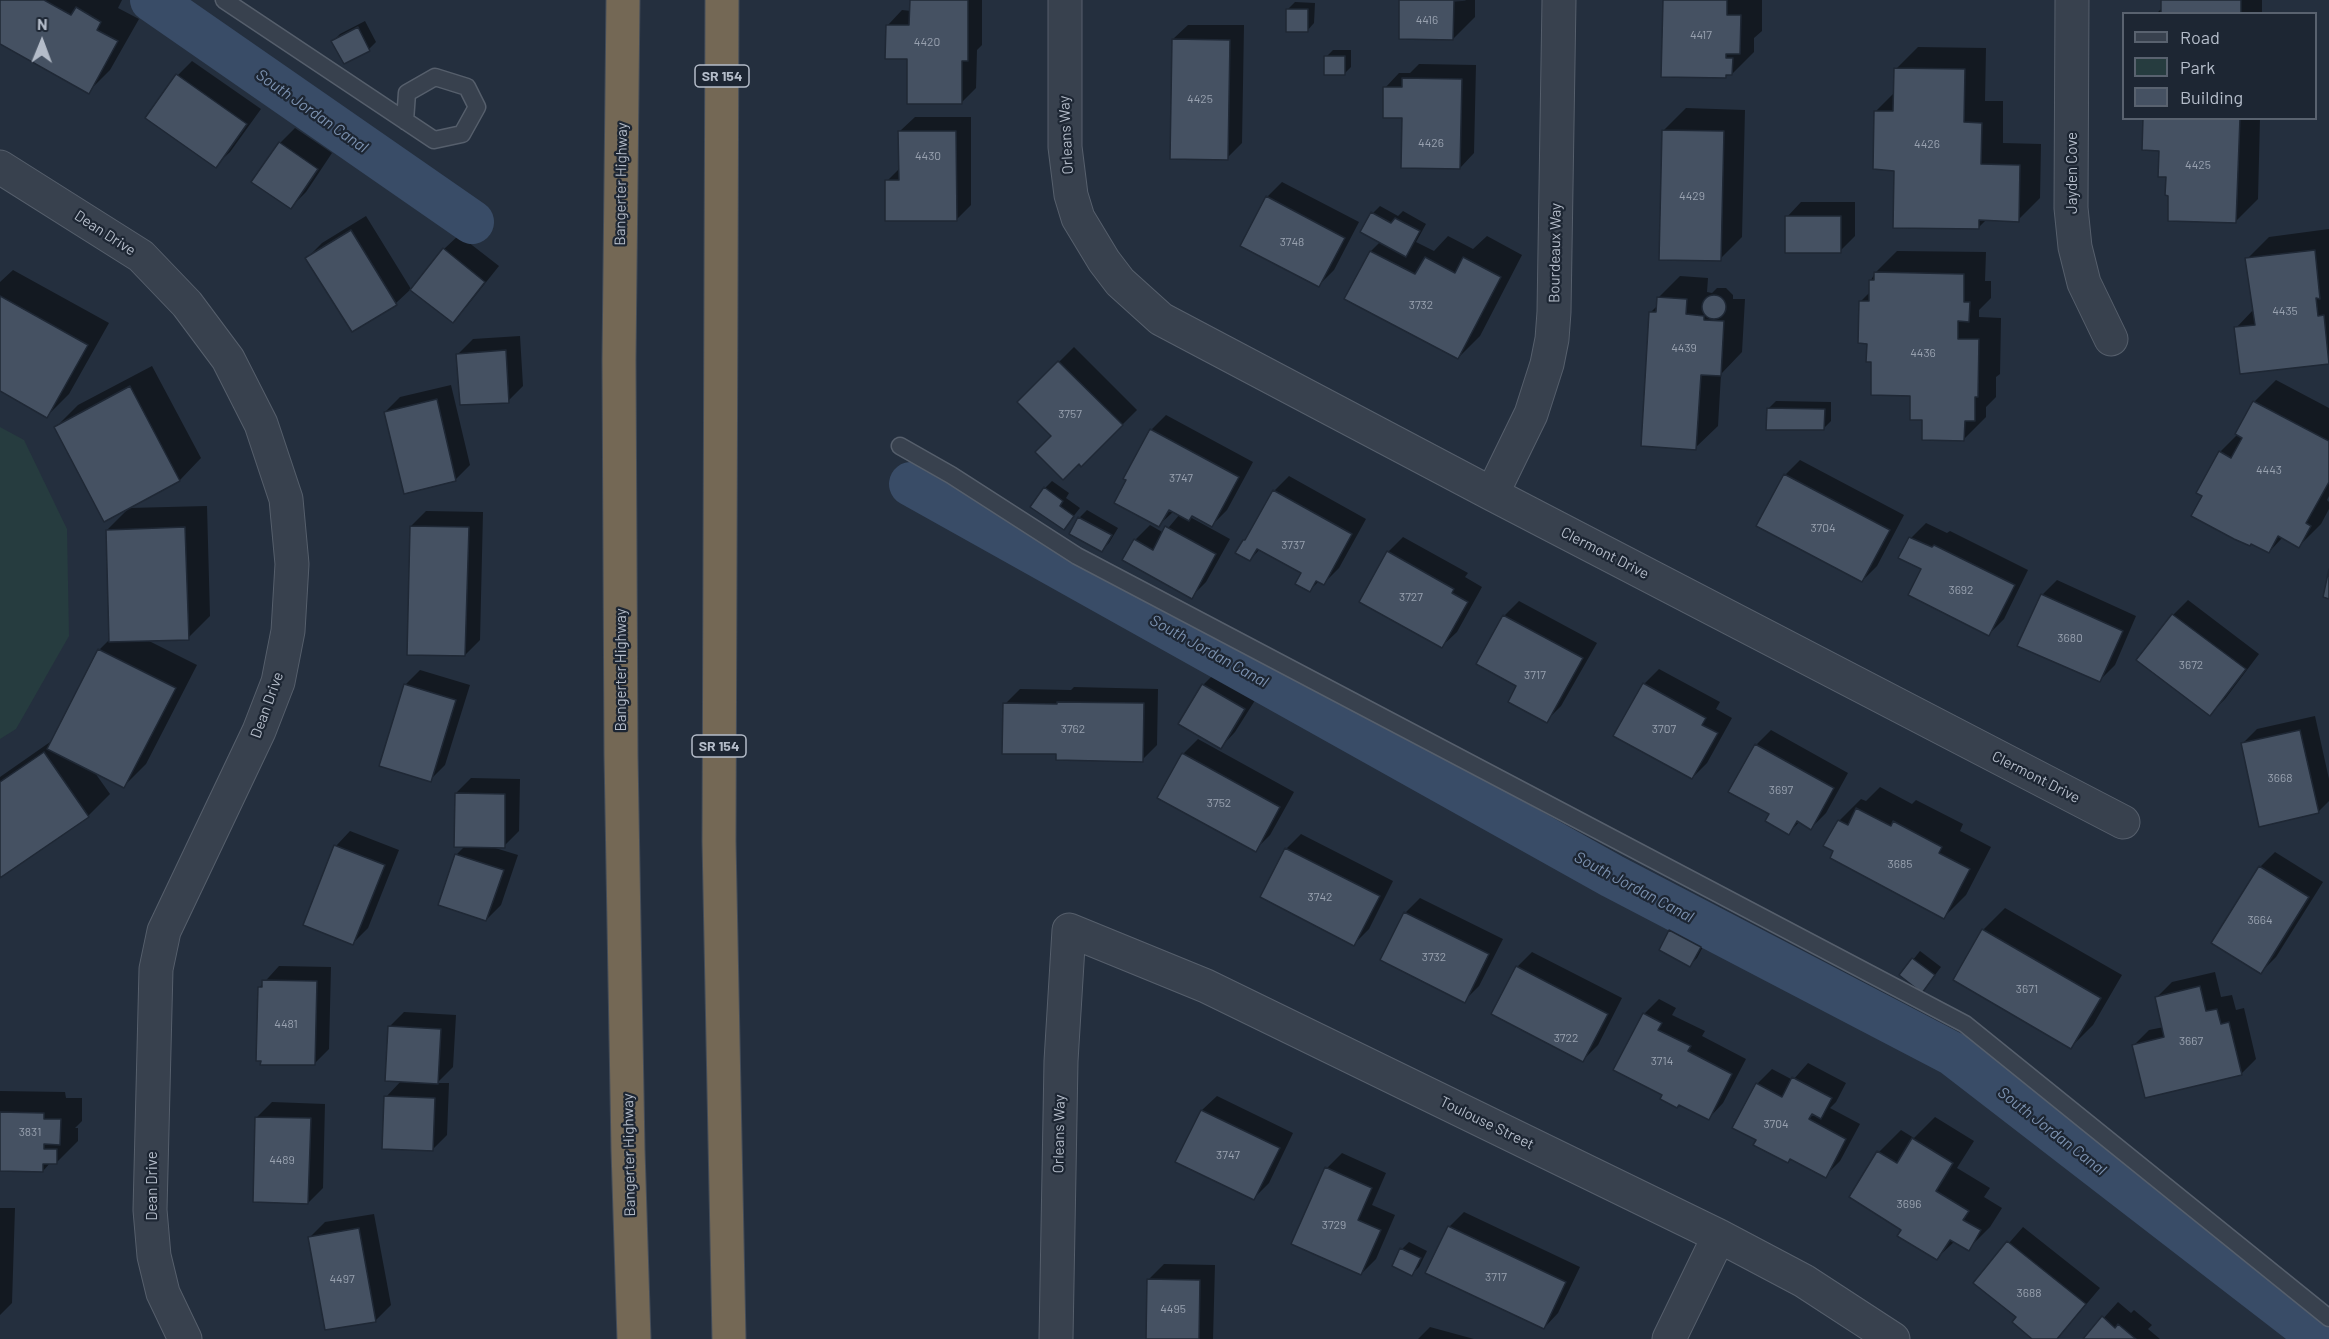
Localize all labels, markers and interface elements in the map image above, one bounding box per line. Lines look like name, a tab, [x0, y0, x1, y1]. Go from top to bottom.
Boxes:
north arrow	[12, 12, 72, 72]
legend	[2122, 12, 2317, 120]
house number: 4416	[1416, 13, 1438, 27]
text: N	[37, 14, 48, 33]
text: Road	[2180, 26, 2220, 48]
house number: 4417	[1690, 28, 1712, 42]
house number: 4420	[914, 35, 940, 49]
text: Park	[2180, 56, 2215, 78]
water label: South Jordan Canal	[252, 65, 372, 157]
road number: SR 154	[695, 65, 749, 87]
text: Building	[2180, 86, 2243, 108]
house number: 4425	[1187, 92, 1213, 106]
street label: Orleans Way	[1055, 95, 1077, 175]
street label: Bangerter Highway	[611, 122, 631, 246]
street label: Jayden Cove	[2063, 132, 2081, 214]
house number: 4426	[1418, 136, 1444, 150]
house number: 4426	[1914, 137, 1940, 151]
house number: 4430	[915, 149, 941, 163]
house number: 4425	[2185, 158, 2211, 172]
house number: 4429	[1679, 189, 1705, 203]
street label: Bourdeaux Way	[1545, 203, 1565, 303]
street label: Dean Drive	[71, 207, 139, 259]
house number: 3748	[1280, 235, 1304, 249]
house number: 3732	[1409, 298, 1433, 312]
house number: 4435	[2272, 304, 2298, 318]
house number: 4439	[1671, 341, 1697, 355]
house number: 4436	[1910, 346, 1936, 360]
house number: 3757	[1058, 407, 1082, 421]
house number: 4443	[2256, 463, 2282, 477]
house number: 3747	[1169, 471, 1193, 485]
house number: 3704	[1810, 521, 1836, 535]
street label: Clermont Drive	[1558, 523, 1652, 583]
house number: 3737	[1281, 538, 1305, 552]
house number: 3692	[1948, 583, 1974, 597]
house number: 3727	[1399, 590, 1423, 604]
street label: Bangerter Highway	[612, 608, 630, 732]
water label: South Jordan Canal	[1146, 610, 1272, 692]
house number: 3680	[2057, 631, 2083, 645]
house number: 3672	[2179, 658, 2203, 672]
house number: 3717	[1524, 668, 1546, 682]
street label: Dean Drive	[247, 669, 287, 741]
house number: 3762	[1061, 722, 1085, 736]
house number: 3707	[1652, 722, 1676, 736]
road number: SR 154	[692, 735, 746, 757]
street label: Clermont Drive	[1989, 747, 2083, 807]
house number: 3668	[2268, 771, 2292, 785]
house number: 3697	[1769, 783, 1793, 797]
house number: 3752	[1207, 796, 1231, 810]
water label: South Jordan Canal	[1571, 847, 1697, 927]
house number: 3685	[1888, 857, 1912, 871]
house number: 3742	[1308, 890, 1332, 904]
house number: 3664	[2247, 913, 2273, 927]
house number: 3732	[1422, 950, 1446, 964]
house number: 3671	[2016, 982, 2038, 996]
house number: 4481	[274, 1017, 298, 1031]
house number: 3722	[1554, 1031, 1578, 1045]
house number: 3667	[2179, 1034, 2203, 1048]
house number: 3714	[1651, 1054, 1673, 1068]
water label: South Jordan Canal	[1994, 1083, 2110, 1179]
street label: Toulouse Street	[1437, 1092, 1537, 1154]
street label: Bangerter Highway	[619, 1093, 639, 1217]
street label: Orleans Way	[1049, 1094, 1069, 1174]
house number: 3704	[1763, 1117, 1789, 1131]
house number: 3831	[19, 1125, 41, 1139]
house number: 3747	[1216, 1148, 1240, 1162]
street label: Dean Drive	[143, 1151, 161, 1221]
house number: 4489	[269, 1153, 295, 1167]
house number: 3696	[1897, 1197, 1921, 1211]
house number: 3729	[1322, 1218, 1346, 1232]
house number: 3717	[1485, 1270, 1507, 1284]
house number: 4497	[329, 1272, 355, 1286]
house number: 3688	[2017, 1286, 2041, 1300]
house number: 4495	[1160, 1302, 1186, 1316]

